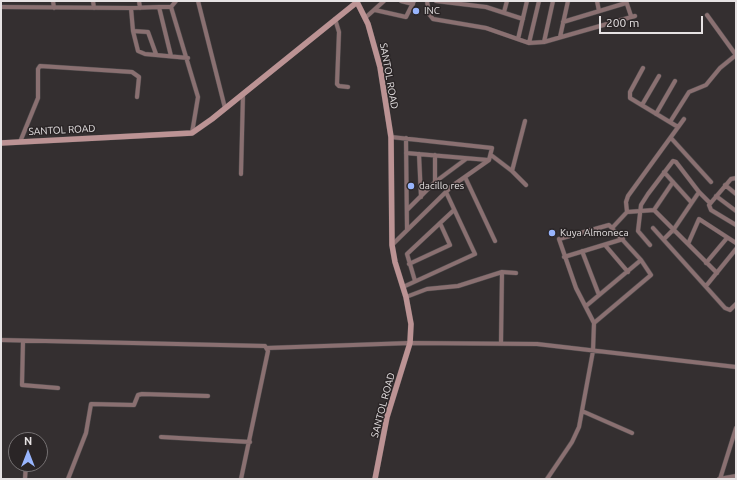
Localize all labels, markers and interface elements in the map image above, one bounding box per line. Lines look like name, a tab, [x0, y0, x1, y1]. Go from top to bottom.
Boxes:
place label: INC	[424, 5, 440, 17]
marker: INC	[411, 6, 421, 16]
scale bar	[601, 8, 705, 34]
text: 200 m	[606, 16, 639, 29]
street label: SANTOL ROAD	[377, 42, 401, 110]
street label: SANTOL ROAD	[28, 122, 96, 138]
place label: dacillo res	[419, 180, 464, 192]
marker: dacillo res	[406, 181, 416, 191]
place label: Kuya Almoneca	[560, 227, 629, 239]
marker: Kuya Almoneca	[547, 228, 557, 238]
street label: SANTOL ROAD	[369, 371, 397, 439]
north arrow	[8, 432, 48, 472]
text: N	[24, 435, 32, 447]

